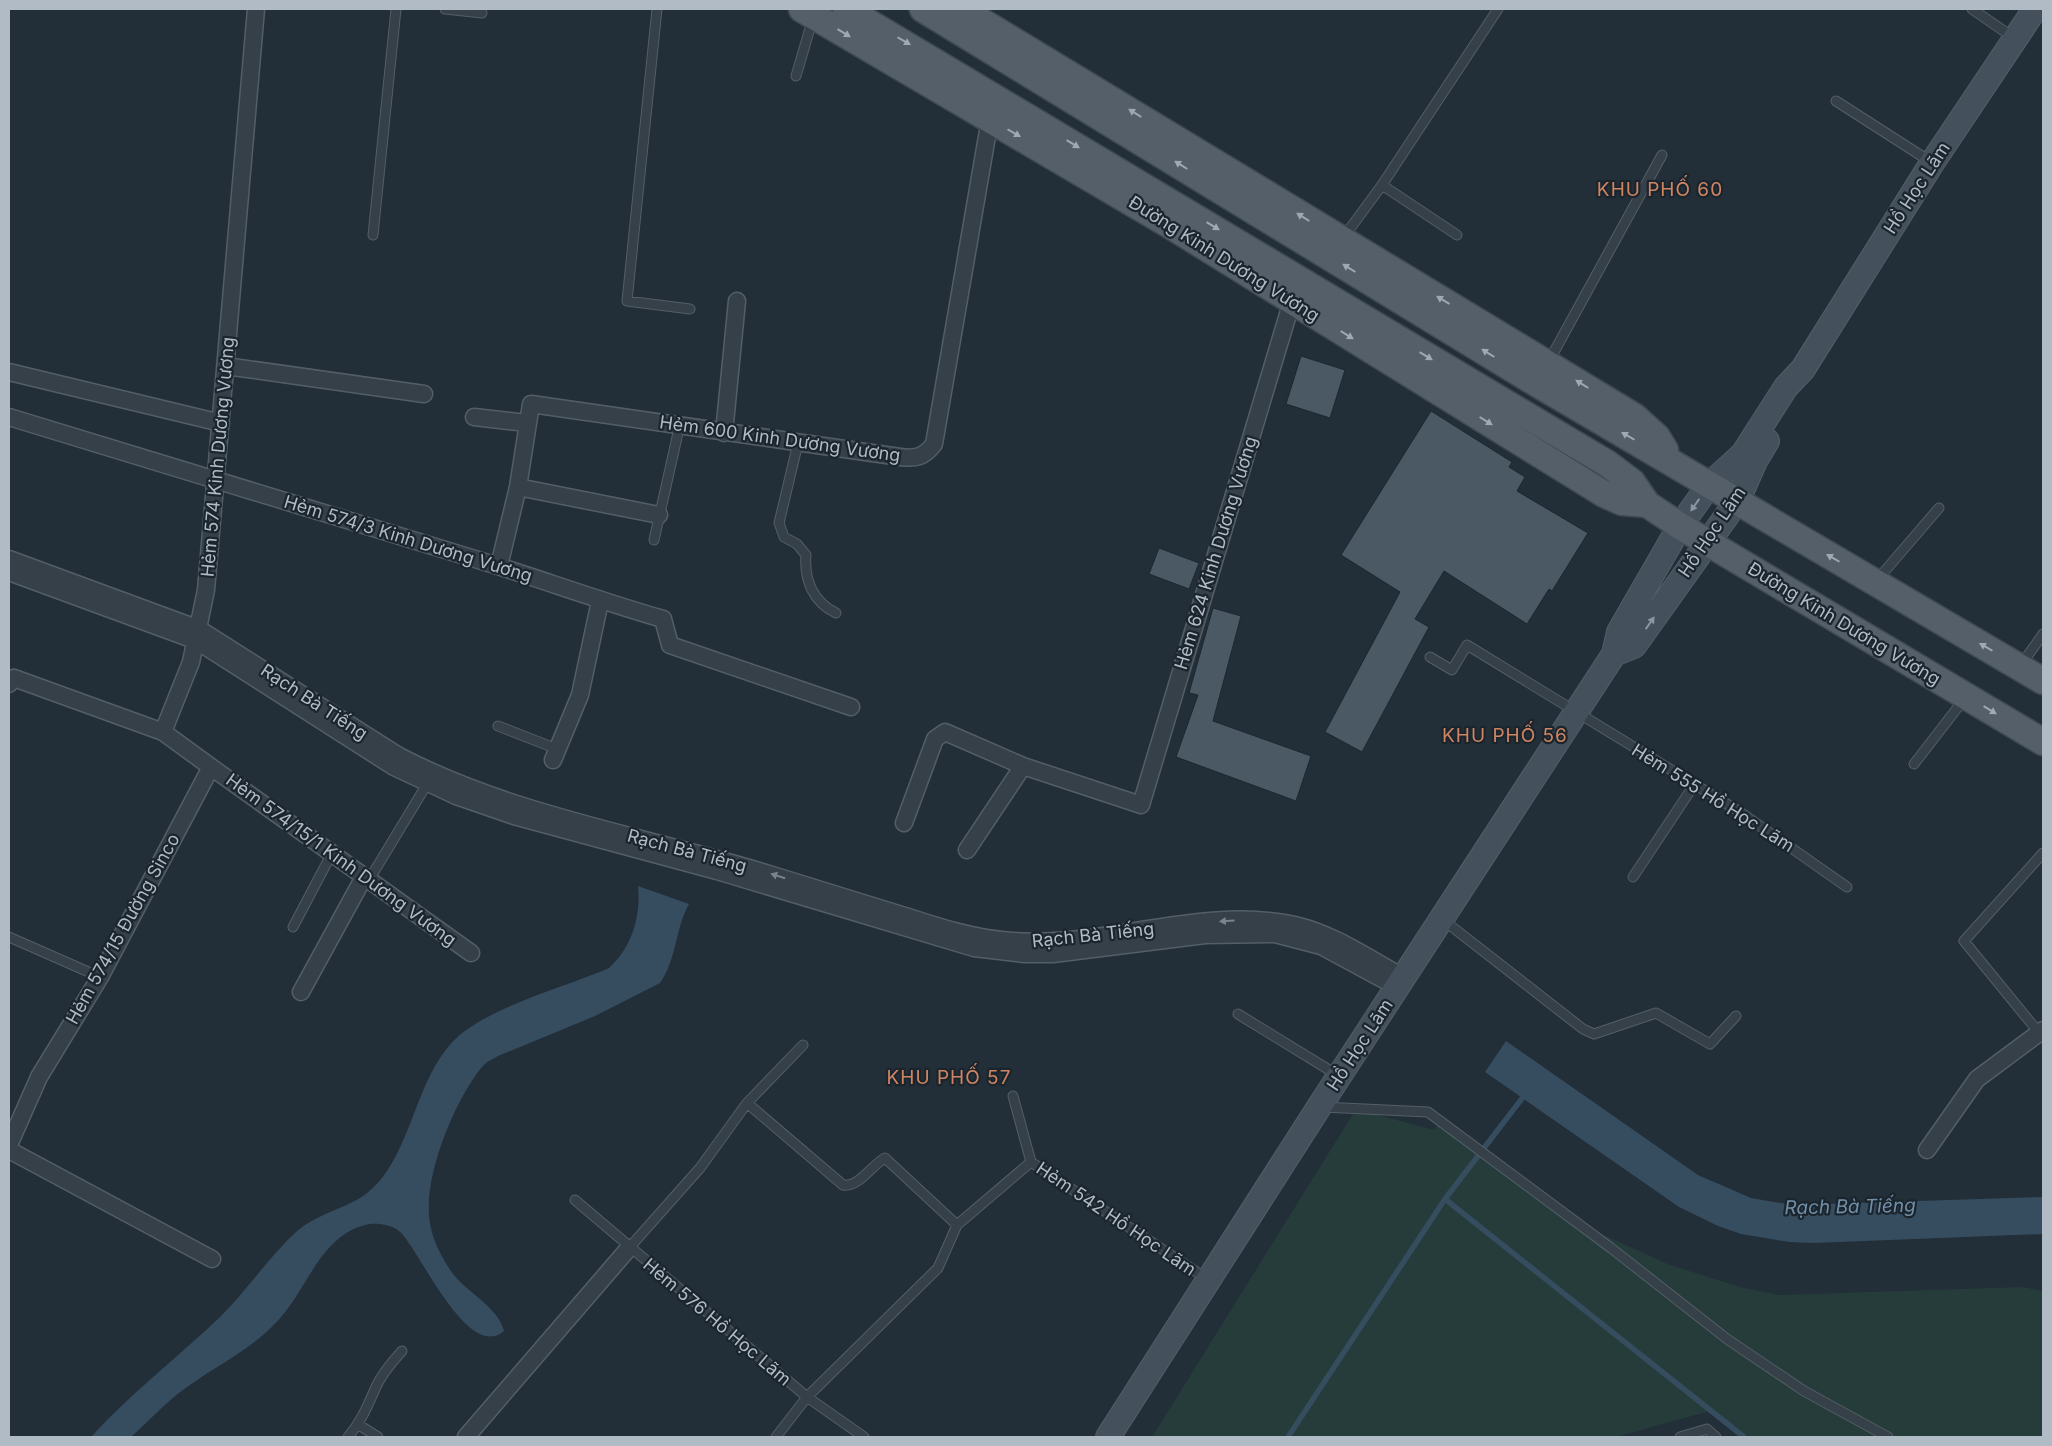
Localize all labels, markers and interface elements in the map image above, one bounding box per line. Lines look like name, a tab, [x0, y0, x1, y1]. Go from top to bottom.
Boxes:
one-way arrow	[837, 28, 850, 37]
one-way arrow	[897, 37, 910, 46]
one-way arrow	[1129, 109, 1142, 118]
one-way arrow	[1007, 129, 1021, 138]
street label: Hồ Học Lãm	[1879, 138, 1954, 237]
one-way arrow	[1066, 139, 1079, 148]
one-way arrow	[1174, 160, 1187, 169]
district label: KHU PHỐ 60	[1597, 175, 1723, 201]
street label: Đường Kinh Dương Vương	[1125, 191, 1323, 326]
one-way arrow	[1297, 212, 1310, 221]
one-way arrow	[1206, 222, 1219, 231]
one-way arrow	[1343, 264, 1356, 273]
one-way arrow	[1436, 296, 1449, 305]
one-way arrow	[1341, 331, 1354, 340]
street label: Hẻm 574 Kinh Dương Vương	[197, 336, 238, 578]
one-way arrow	[1481, 349, 1494, 358]
one-way arrow	[1420, 352, 1433, 361]
one-way arrow	[1575, 380, 1588, 389]
street label: Hẻm 600 Kinh Dương Vương	[658, 411, 902, 466]
one-way arrow	[1479, 416, 1492, 426]
one-way arrow	[1621, 431, 1634, 440]
street label: Hẻm 624 Kinh Dương Vương	[1170, 434, 1261, 672]
street label: Hồ Học Lãm	[1674, 482, 1750, 581]
street label: Hẻm 574/3 Kinh Dương Vương	[281, 491, 535, 586]
one-way arrow	[1690, 498, 1700, 512]
one-way arrow	[1827, 553, 1840, 562]
street label: Đường Kinh Dương Vương	[1744, 558, 1944, 689]
one-way arrow	[1645, 617, 1655, 630]
one-way arrow	[1980, 643, 1993, 652]
street label: Rạch Bà Tiếng	[257, 659, 371, 744]
one-way arrow	[1983, 706, 1996, 715]
district label: KHU PHỐ 56	[1442, 721, 1568, 747]
street label: Hẻm 555 Hồ Học Lãm	[1628, 739, 1798, 856]
street label: Hẻm 574/15/1 Kinh Dương Vương	[222, 769, 461, 950]
street label: Rạch Bà Tiếng	[625, 824, 749, 877]
street label: Hẻm 574/15 Đường Sinco	[61, 830, 184, 1028]
one-way arrow	[770, 872, 785, 880]
street label: Rạch Bà Tiếng	[1031, 918, 1155, 951]
one-way arrow	[1219, 918, 1235, 926]
street label: Hồ Học Lãm	[1322, 995, 1397, 1094]
district label: KHU PHỐ 57	[887, 1063, 1011, 1089]
street label: Hẻm 542 Hồ Học Lãm	[1032, 1157, 1200, 1280]
water label: Rạch Bà Tiếng	[1784, 1194, 1916, 1219]
street label: Hẻm 576 Hồ Học Lãm	[639, 1254, 796, 1390]

